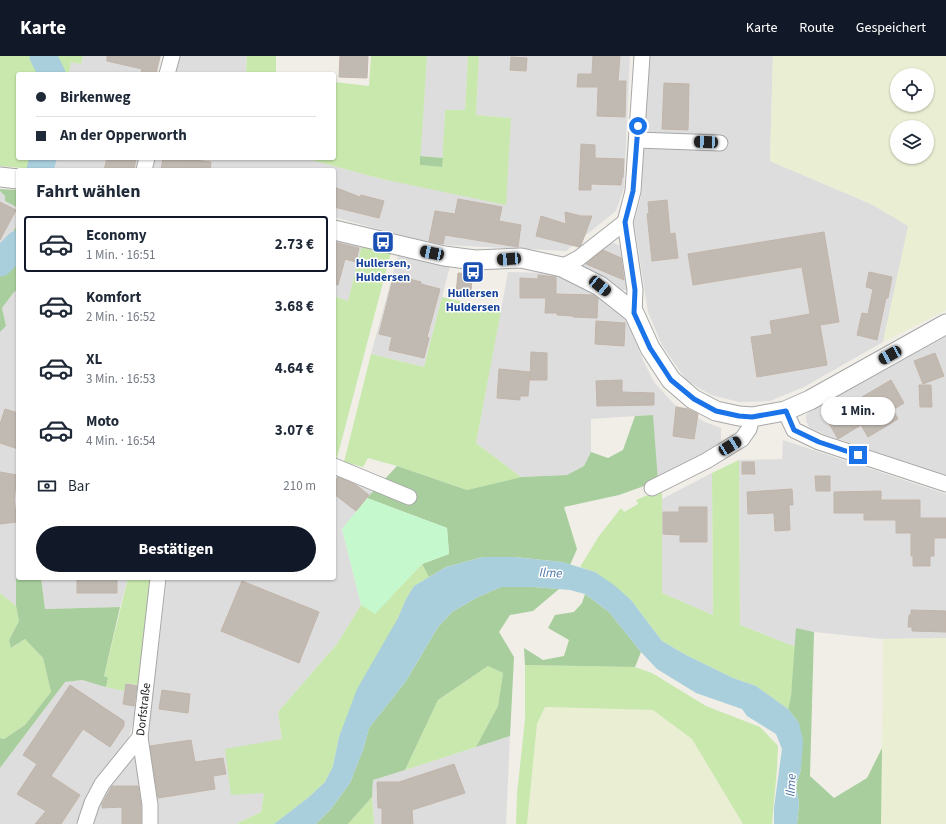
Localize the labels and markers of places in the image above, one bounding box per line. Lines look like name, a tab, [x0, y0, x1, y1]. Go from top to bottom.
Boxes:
bus stop icon: Hullersen, Huldersen	[370, 229, 396, 255]
place label: Hullersen, Huldersen	[356, 255, 411, 286]
bus stop icon: Hullersen Huldersen	[460, 259, 486, 285]
place label: Hullersen Huldersen	[446, 285, 500, 316]

